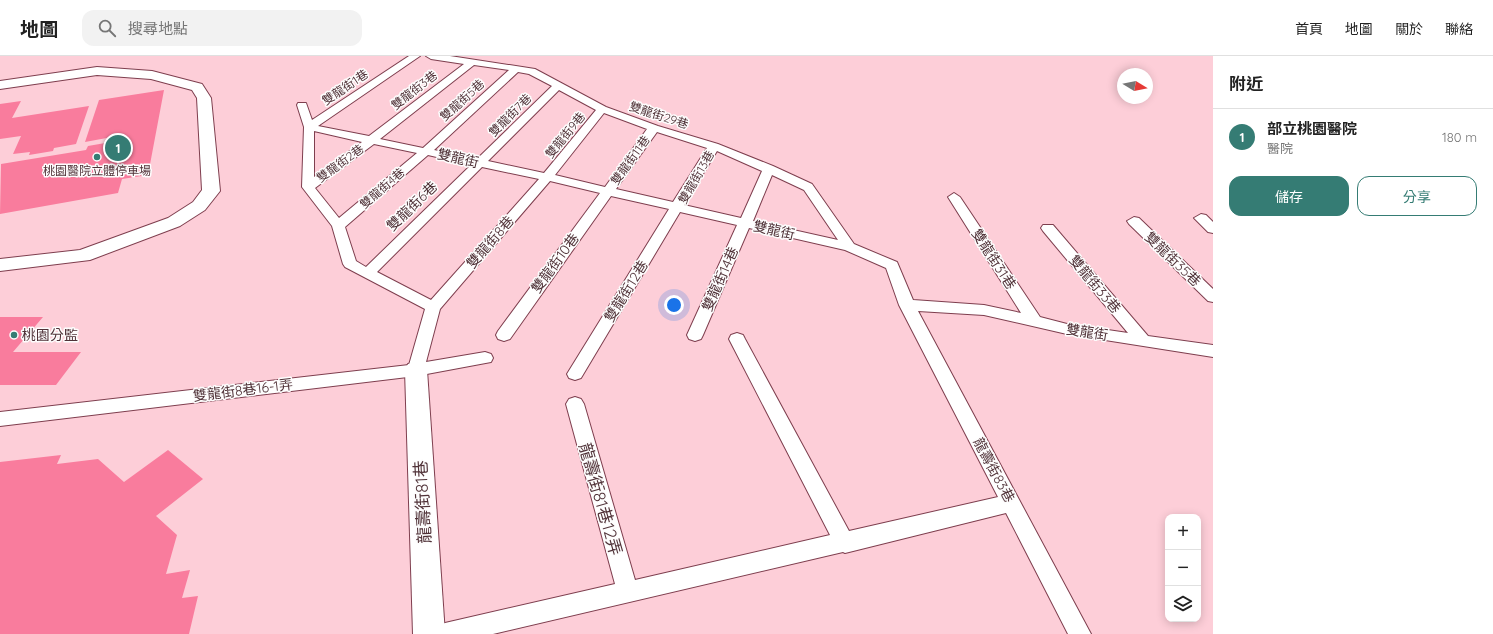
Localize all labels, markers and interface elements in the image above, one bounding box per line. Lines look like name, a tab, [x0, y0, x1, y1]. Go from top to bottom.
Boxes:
search box	[82, 10, 362, 46]
text: 地圖	[20, 17, 58, 41]
icon: search	[96, 17, 118, 39]
text: 搜尋地點	[128, 19, 188, 38]
text: 首頁	[1295, 20, 1323, 38]
text: 地圖	[1345, 20, 1373, 38]
text: 關於	[1395, 20, 1423, 38]
text: 聯絡	[1445, 20, 1473, 38]
street label: 雙龍街1巷	[319, 66, 371, 108]
street label: 雙龍街3巷	[388, 67, 440, 113]
north arrow	[1117, 68, 1153, 104]
text: 附近	[1229, 73, 1263, 94]
street label: 雙龍街5巷	[437, 76, 487, 124]
street label: 雙龍街7巷	[486, 91, 534, 139]
street label: 雙龍街29巷	[628, 98, 690, 132]
street label: 雙龍街9巷	[542, 109, 588, 161]
text: 部立桃園醫院	[1267, 119, 1357, 138]
text: 1	[1239, 129, 1245, 145]
text: 180 m	[1442, 129, 1477, 145]
pin: 1	[105, 133, 131, 163]
street label: 雙龍街11巷	[607, 133, 653, 187]
text: 醫院	[1267, 140, 1293, 156]
street label: 雙龍街2巷	[313, 141, 367, 185]
street label: 雙龍街	[436, 145, 480, 171]
street label: 雙龍街13巷	[675, 148, 717, 206]
marker: 桃園醫院立體停車場	[92, 152, 102, 162]
place label: 桃園醫院立體停車場	[43, 163, 151, 178]
street label: 雙龍街4巷	[357, 165, 407, 211]
button: 儲存	[1229, 176, 1349, 216]
button: 分享	[1357, 176, 1477, 216]
street label: 雙龍街6巷	[383, 177, 441, 235]
street label: 雙龍街8巷	[462, 212, 518, 272]
street label: 雙龍街	[752, 217, 796, 243]
street label: 雙龍街31巷	[968, 225, 1020, 293]
street label: 雙龍街35巷	[1141, 228, 1205, 290]
street label: 雙龍街10巷	[527, 230, 583, 296]
street label: 雙龍街14巷	[698, 244, 742, 314]
street label: 雙龍街33巷	[1065, 251, 1125, 317]
street label: 雙龍街12巷	[600, 257, 652, 325]
your location	[664, 295, 684, 315]
street label: 雙龍街	[1065, 320, 1109, 344]
place label: 桃園分監	[22, 326, 78, 344]
marker: 桃園分監	[9, 330, 19, 340]
street label: 雙龍街8巷16-1弄	[192, 375, 294, 405]
street label: 龍壽街83巷	[969, 434, 1019, 506]
street label: 龍壽街81巷12弄	[575, 440, 627, 558]
street label: 龍壽街81巷	[409, 460, 435, 544]
map controls	[1165, 514, 1201, 622]
button: +	[1165, 514, 1201, 550]
button: −	[1165, 550, 1201, 586]
button: layers	[1165, 586, 1201, 622]

